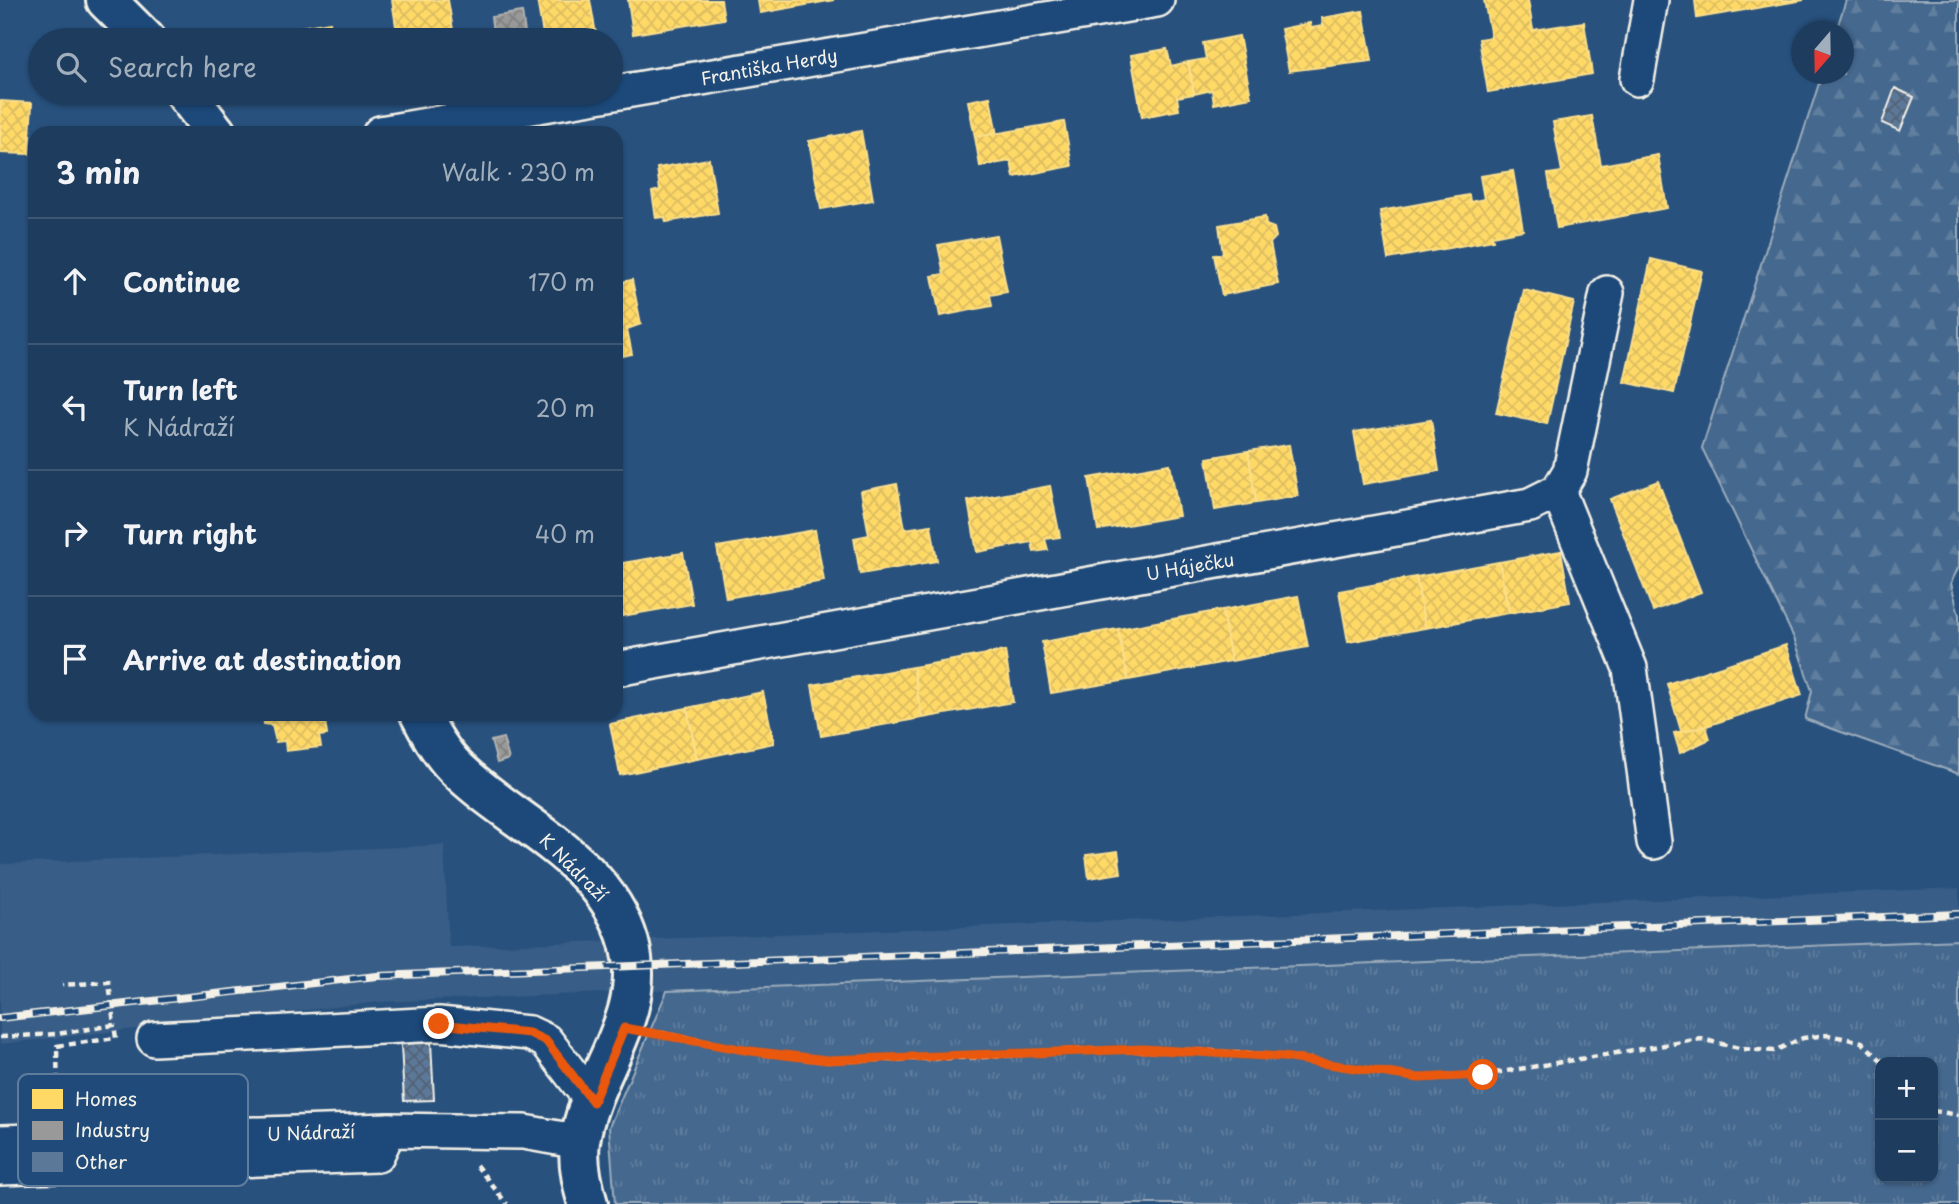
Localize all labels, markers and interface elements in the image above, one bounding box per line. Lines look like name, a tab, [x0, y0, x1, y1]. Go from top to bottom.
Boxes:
north arrow	[1791, 21, 1854, 84]
search box	[28, 28, 623, 105]
street label: Františka Herdy	[699, 41, 839, 91]
text: Search here	[108, 47, 257, 86]
icon: search	[52, 48, 90, 86]
text: 3 min	[56, 149, 141, 194]
text: Walk · 230 m	[442, 154, 595, 189]
icon: ahead	[56, 262, 94, 300]
text: Continue	[123, 262, 240, 301]
text: 170 m	[528, 264, 595, 299]
text: Turn left	[123, 370, 238, 409]
icon: left	[56, 388, 94, 426]
text: 20 m	[536, 390, 595, 425]
text: K Nádraží	[123, 409, 234, 444]
icon: right	[56, 514, 94, 552]
text: Turn right	[123, 514, 257, 553]
text: 40 m	[535, 516, 595, 551]
street label: U Háječku	[1144, 545, 1236, 587]
icon: arrive	[56, 640, 94, 678]
text: Arrive at destination	[123, 640, 402, 679]
street label: K Nádraží	[534, 827, 615, 908]
route end	[423, 1008, 454, 1039]
map controls	[1875, 1057, 1938, 1183]
button: +	[1875, 1057, 1938, 1120]
route start	[1467, 1059, 1498, 1090]
legend	[18, 1074, 248, 1186]
text: Homes	[75, 1084, 137, 1112]
text: Industry	[75, 1115, 150, 1143]
street label: U Nádraží	[266, 1117, 356, 1147]
button: −	[1875, 1120, 1938, 1183]
text: Other	[75, 1147, 127, 1175]

